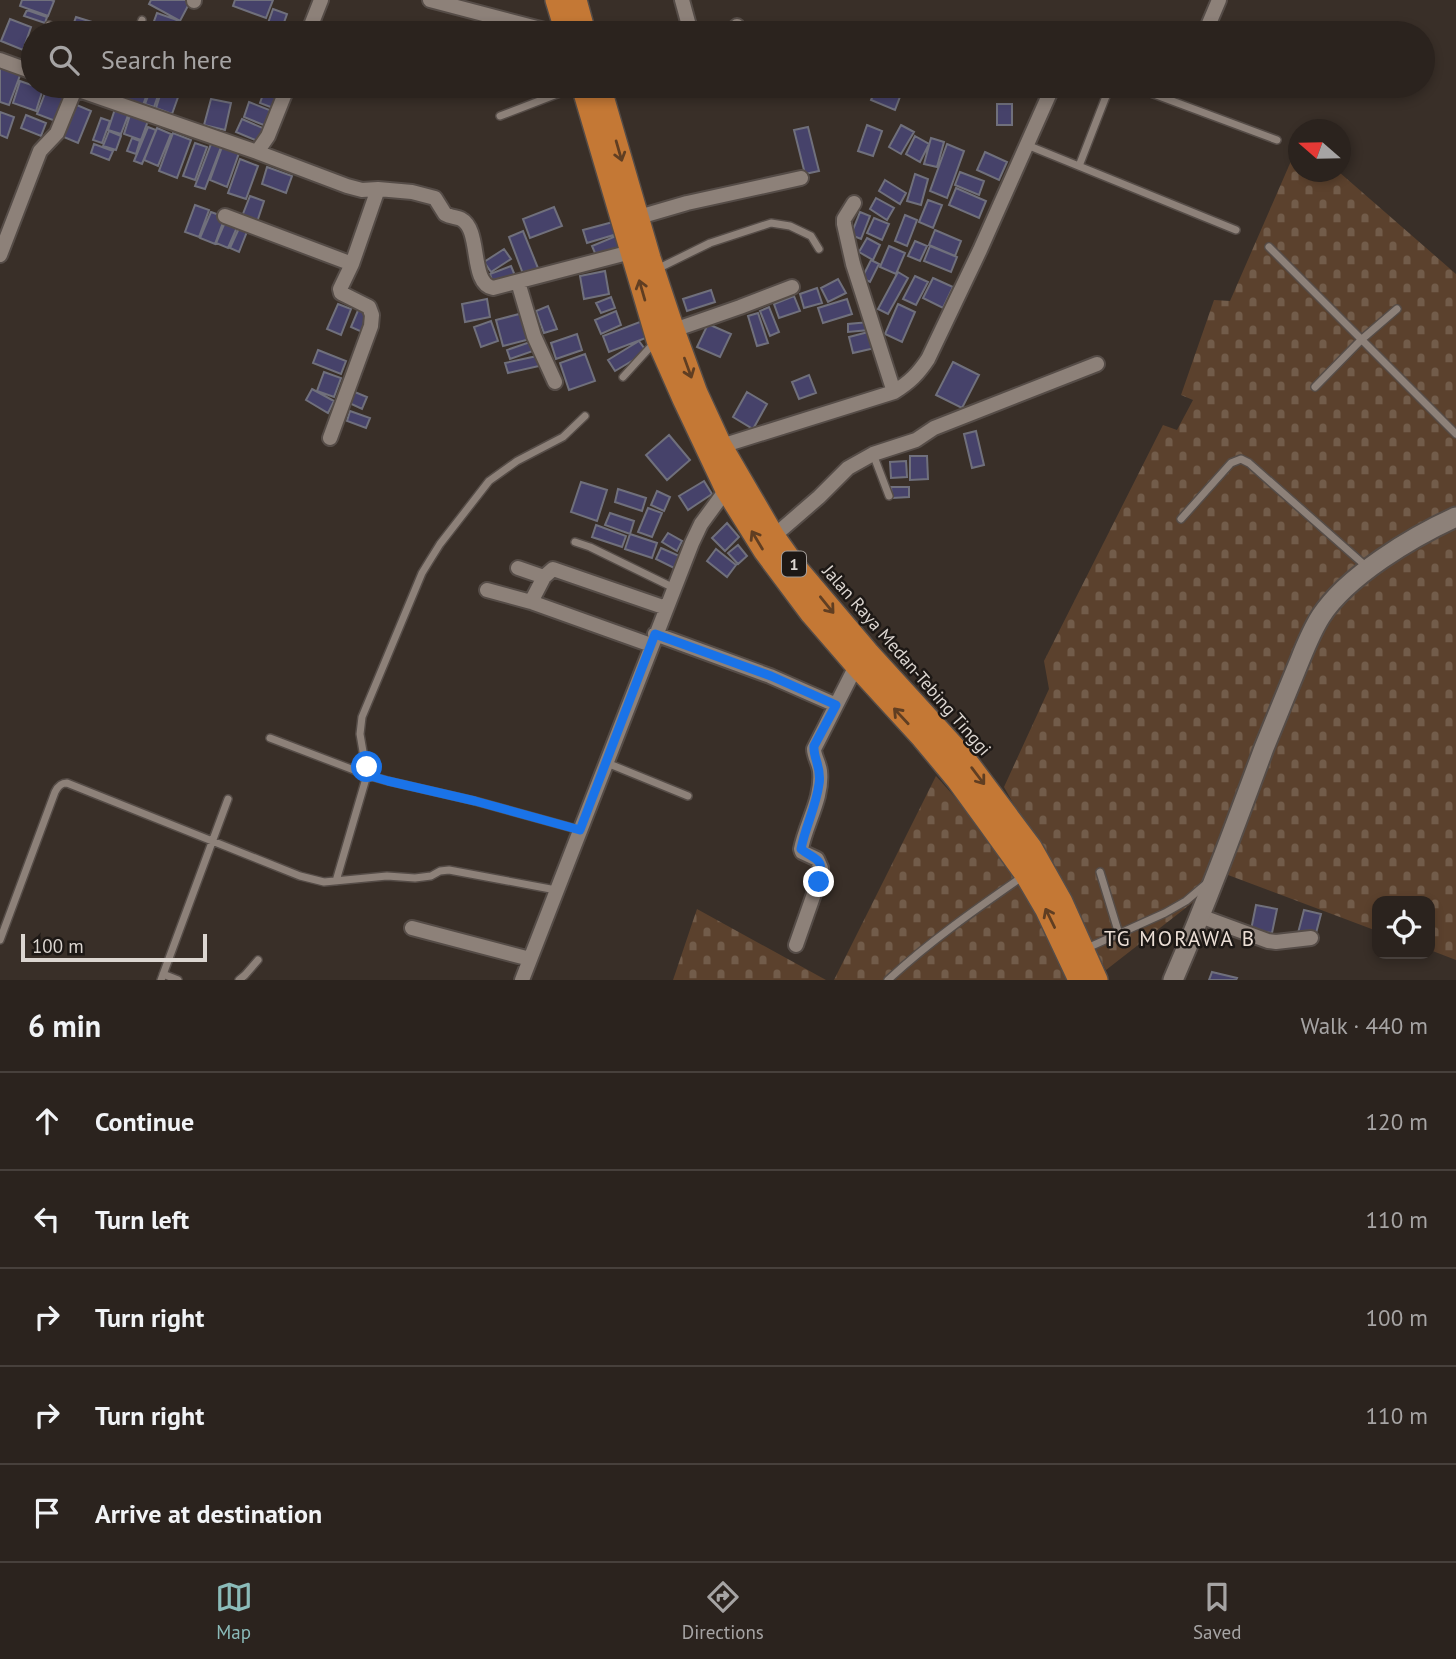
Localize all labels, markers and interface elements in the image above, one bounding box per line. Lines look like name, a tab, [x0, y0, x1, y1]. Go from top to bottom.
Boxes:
search box	[21, 21, 1435, 98]
icon: search	[45, 41, 83, 79]
text: Search here	[101, 43, 232, 76]
north arrow	[1288, 119, 1351, 182]
one-way arrow	[614, 140, 627, 162]
one-way arrow	[634, 279, 647, 301]
one-way arrow	[683, 357, 695, 379]
one-way arrow	[750, 531, 764, 551]
road number: 1	[782, 552, 806, 576]
street label: Jalan Raya Medan-Tebing Tinggi	[817, 559, 996, 760]
one-way arrow	[820, 596, 835, 614]
one-way arrow	[893, 708, 910, 725]
route start	[351, 751, 382, 782]
one-way arrow	[970, 766, 985, 785]
route end	[803, 866, 834, 897]
map controls	[1372, 896, 1435, 959]
button: locate	[1372, 896, 1435, 959]
one-way arrow	[1042, 908, 1056, 929]
district label: TG MORAWA B	[1104, 925, 1256, 952]
scale bar	[21, 931, 206, 963]
text: 100 m	[32, 934, 84, 958]
text: 6 min	[28, 1006, 101, 1045]
text: Walk · 440 m	[1301, 1011, 1428, 1040]
icon: ahead	[28, 1102, 66, 1140]
text: Continue	[95, 1105, 194, 1138]
text: 120 m	[1366, 1107, 1428, 1136]
icon: left	[28, 1200, 66, 1238]
text: Turn left	[95, 1203, 189, 1236]
text: 110 m	[1366, 1205, 1428, 1234]
icon: right	[28, 1298, 66, 1336]
text: Turn right	[95, 1301, 204, 1334]
text: 100 m	[1366, 1303, 1428, 1332]
icon: right	[28, 1396, 66, 1434]
text: Turn right	[95, 1399, 204, 1432]
text: 110 m	[1366, 1401, 1428, 1430]
icon: arrive	[28, 1494, 66, 1532]
text: Arrive at destination	[95, 1497, 322, 1530]
tab: Map	[215, 1578, 253, 1644]
tab: Directions	[682, 1578, 764, 1644]
tab: Saved	[1193, 1578, 1241, 1644]

